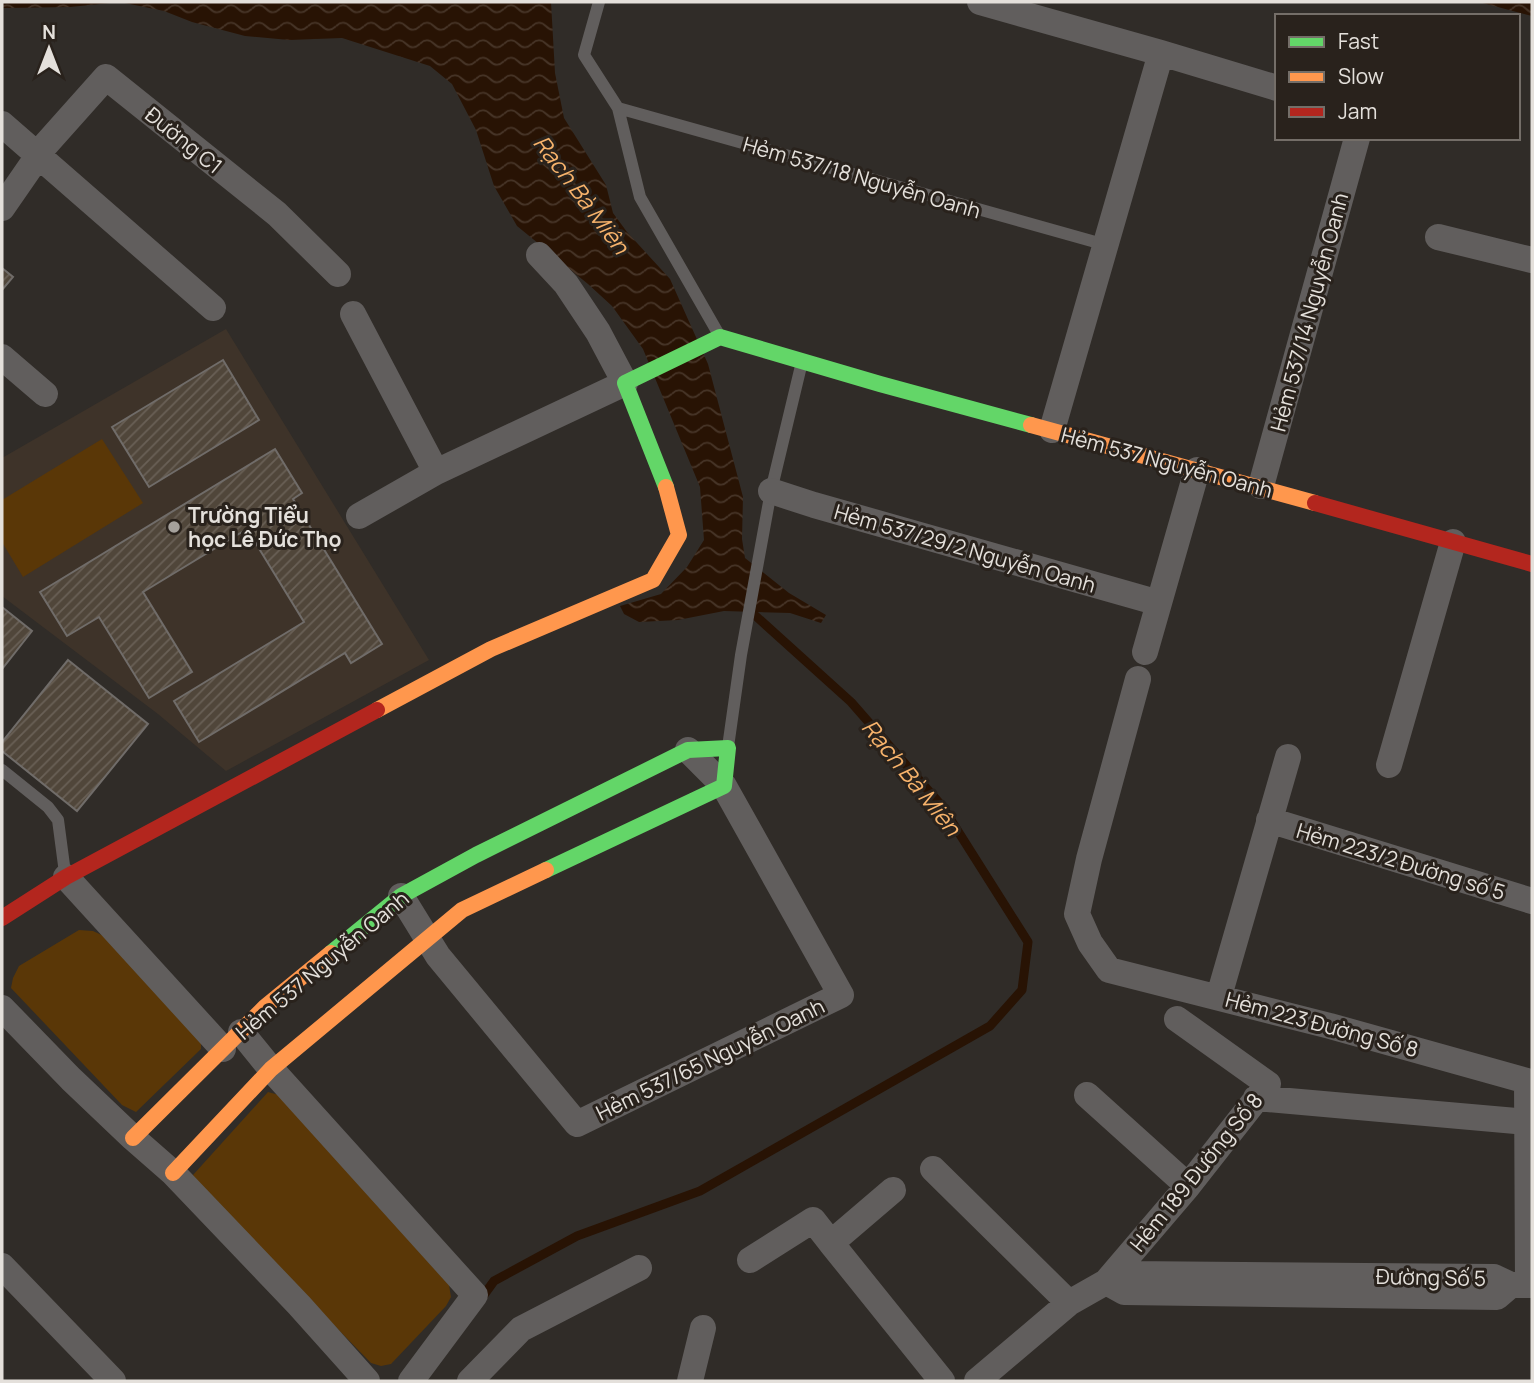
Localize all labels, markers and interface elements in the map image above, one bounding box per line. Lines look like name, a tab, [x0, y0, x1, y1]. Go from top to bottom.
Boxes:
north arrow	[14, 14, 84, 84]
legend	[1275, 14, 1520, 140]
text: N	[42, 19, 56, 45]
text: Fast	[1338, 27, 1379, 55]
text: Slow	[1338, 62, 1384, 90]
text: Jam	[1338, 97, 1377, 125]
street label: Đường C1	[140, 100, 228, 180]
water label: Rạch Bà Miên	[527, 128, 638, 261]
street label: Hẻm 537/18 Nguyễn Oanh	[740, 130, 984, 224]
street label: Hẻm 537/14 Nguyễn Oanh	[1264, 189, 1354, 435]
street label: Hẻm 537 Nguyễn Oanh	[1058, 420, 1276, 504]
street label: Hẻm 537/29/2 Nguyễn Oanh	[831, 497, 1099, 599]
place label: Trường Tiểu học Lê Đức Thọ	[188, 501, 341, 553]
marker: Trường Tiểu học Lê Đức Thọ	[166, 519, 182, 535]
water label: Rạch Bà Miên	[855, 712, 970, 843]
street label: Hẻm 223/2 Đường số 5	[1293, 816, 1509, 906]
street label: Hẻm 537 Nguyễn Oanh	[230, 884, 414, 1046]
street label: Hẻm 223 Đường Số 8	[1222, 985, 1422, 1063]
street label: Hẻm 537/65 Nguyễn Oanh	[591, 991, 829, 1127]
street label: Hẻm 189 Đường Số 8	[1123, 1087, 1269, 1257]
street label: Đường Số 5	[1376, 1262, 1486, 1292]

